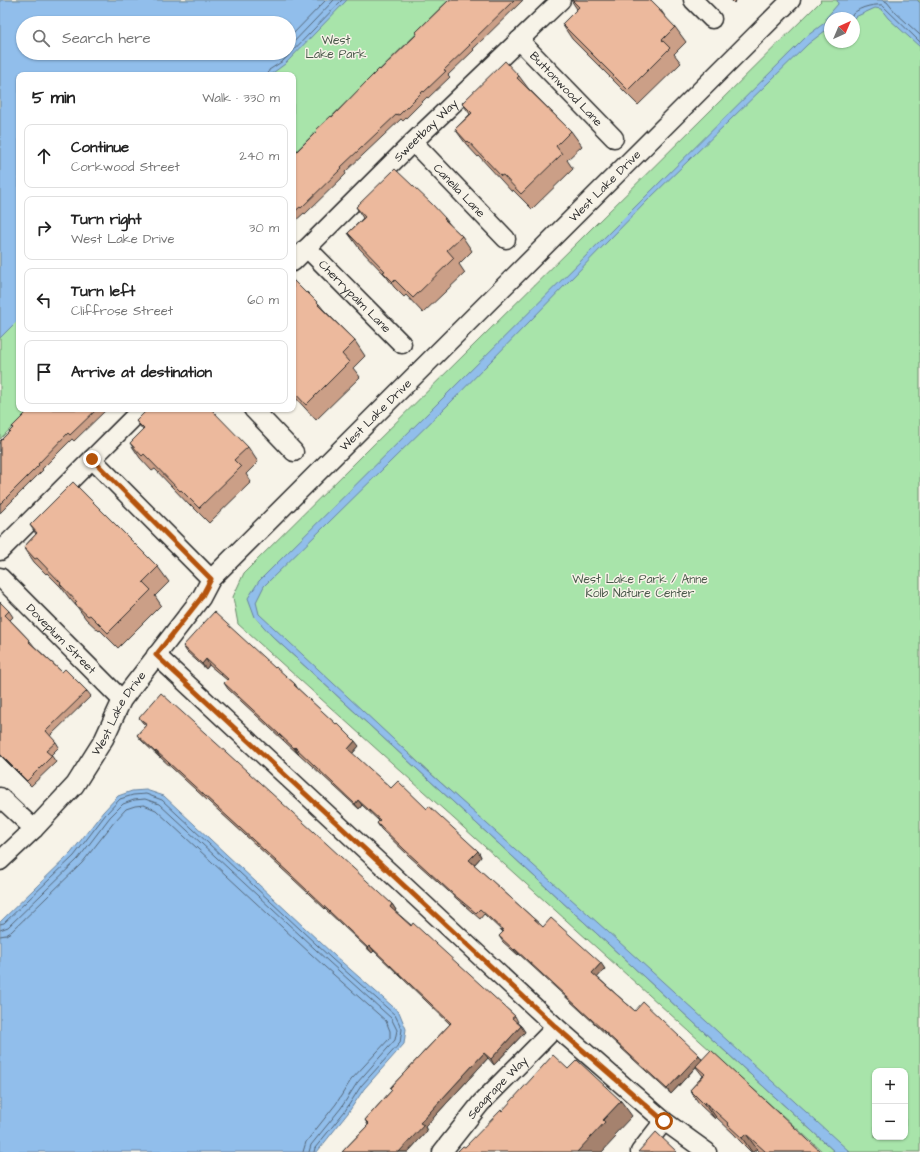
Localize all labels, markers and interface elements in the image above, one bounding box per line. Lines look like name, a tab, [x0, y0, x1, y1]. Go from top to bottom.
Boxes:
north arrow	[824, 12, 860, 48]
search box	[16, 16, 296, 60]
icon: search	[30, 27, 52, 49]
text: Search here	[62, 28, 151, 49]
park label: West Lake Park	[306, 32, 367, 63]
street label: Buttonwood Lane	[526, 48, 607, 130]
text: 5 min	[32, 86, 75, 110]
text: Walk · 330 m	[202, 89, 280, 107]
street label: Sweetbay Way	[390, 95, 462, 165]
text: Continue	[71, 137, 129, 158]
icon: ahead	[33, 145, 55, 167]
street label: West Lake Drive	[565, 146, 645, 226]
text: 240 m	[239, 147, 279, 165]
text: Corkwood Street	[71, 158, 180, 176]
street label: Canella Lane	[429, 160, 490, 221]
text: Turn right	[71, 209, 142, 230]
icon: right	[33, 217, 55, 239]
text: 30 m	[249, 219, 279, 237]
text: West Lake Drive	[71, 230, 174, 248]
street label: Cherrypalm Lane	[315, 256, 395, 337]
text: Turn left	[71, 281, 135, 302]
icon: left	[33, 289, 55, 311]
text: 60 m	[247, 291, 279, 309]
text: Cliffrose Street	[71, 302, 173, 320]
icon: arrive	[33, 361, 55, 383]
text: Arrive at destination	[71, 362, 212, 383]
street label: West Lake Drive	[336, 375, 416, 455]
route end	[83, 450, 101, 468]
park label: West Lake Park / Anne Kolb Nature Center	[572, 571, 708, 602]
street label: Doveplum Street	[22, 600, 100, 678]
street label: West Lake Drive	[87, 667, 150, 759]
street label: Seagrape Way	[463, 1052, 532, 1123]
map controls	[872, 1068, 908, 1140]
button: +	[872, 1068, 908, 1104]
button: −	[872, 1104, 908, 1140]
route start	[655, 1112, 673, 1130]

